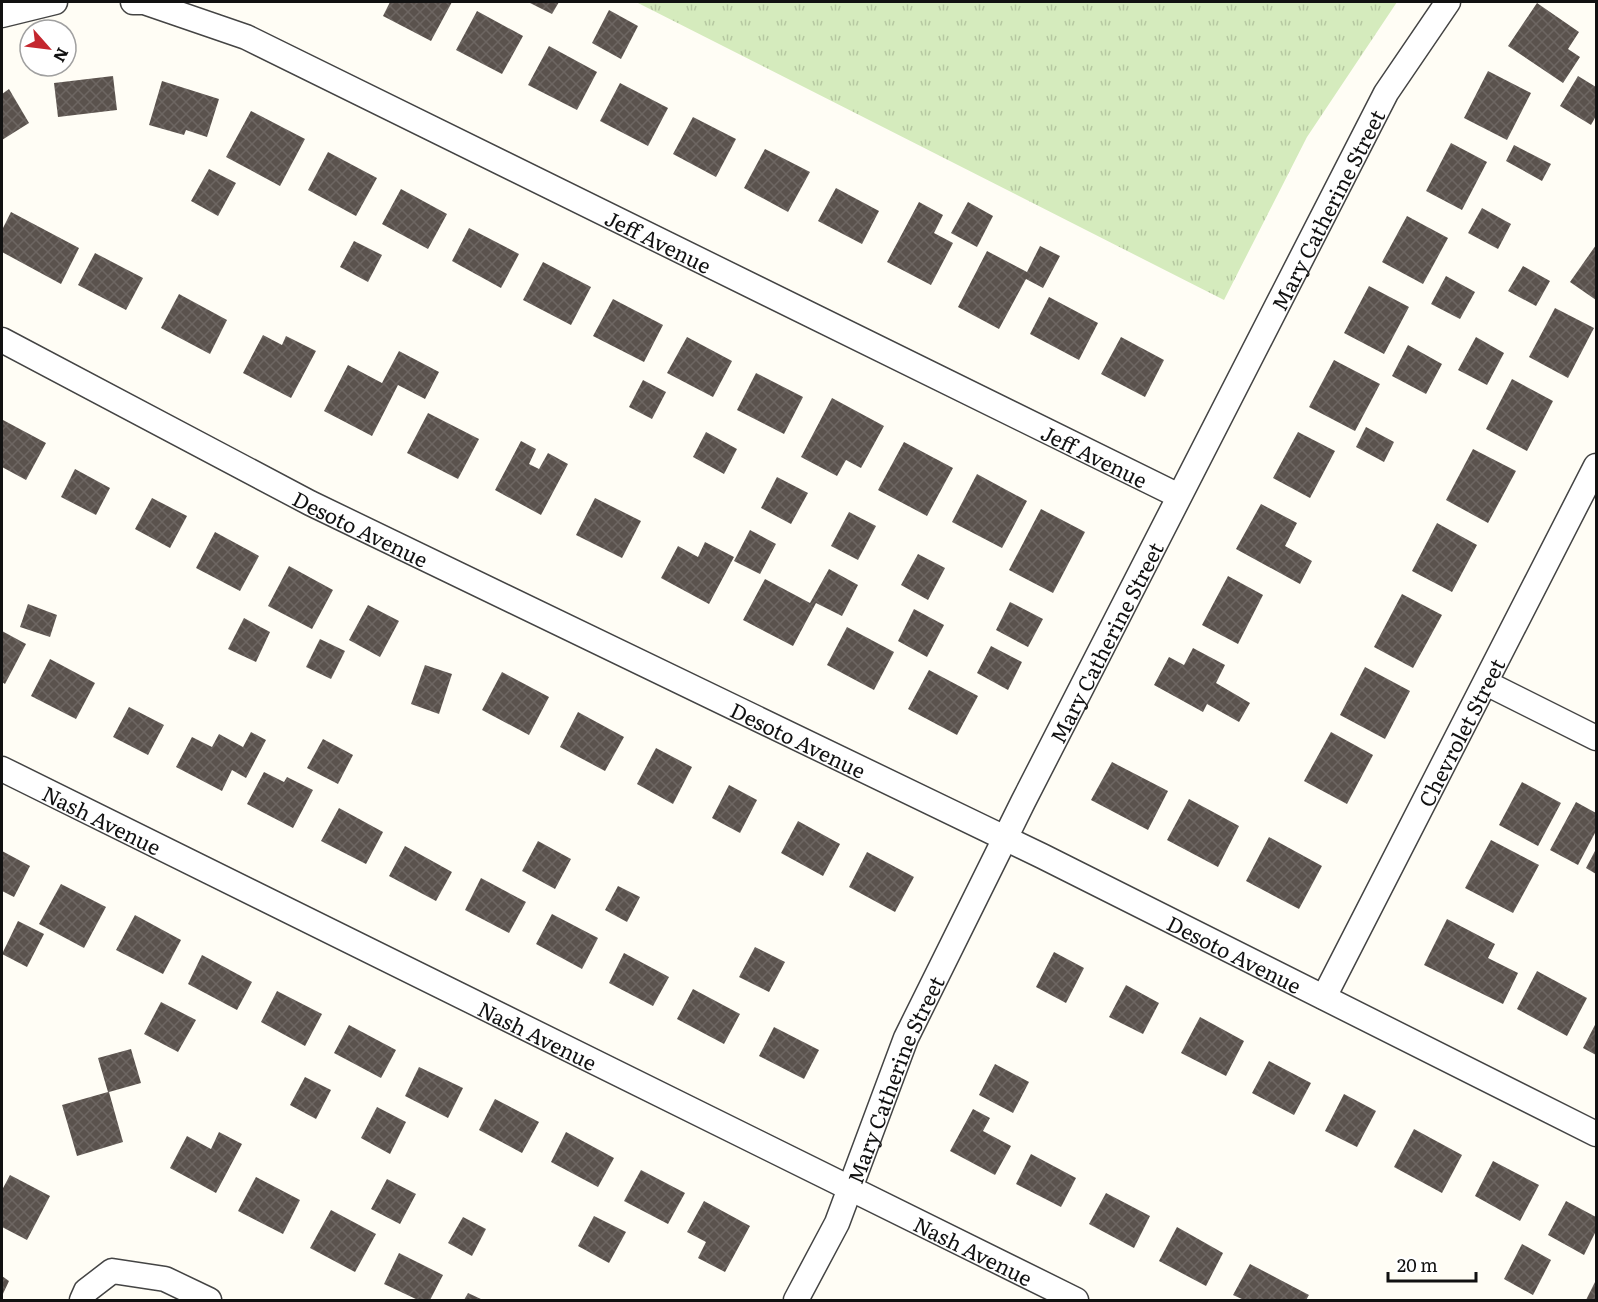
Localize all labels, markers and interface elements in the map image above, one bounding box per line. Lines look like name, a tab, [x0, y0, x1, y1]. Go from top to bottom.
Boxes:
north arrow	[18, 18, 78, 78]
text: N	[48, 44, 76, 67]
street label: Mary Catherine Street	[1262, 103, 1391, 315]
street label: Jeff Avenue	[601, 201, 717, 279]
street label: Jeff Avenue	[1037, 415, 1153, 494]
street label: Desoto Avenue	[288, 481, 434, 573]
street label: Mary Catherine Street	[1041, 535, 1170, 748]
street label: Chevrolet Street	[1409, 652, 1511, 811]
street label: Desoto Avenue	[726, 693, 872, 785]
street label: Nash Avenue	[38, 776, 167, 861]
street label: Desoto Avenue	[1162, 906, 1308, 1000]
street label: Mary Catherine Street	[838, 969, 950, 1187]
street label: Nash Avenue	[473, 992, 603, 1077]
street label: Nash Avenue	[909, 1207, 1039, 1292]
scale bar	[1388, 1245, 1476, 1283]
text: 20 m	[1397, 1251, 1438, 1278]

